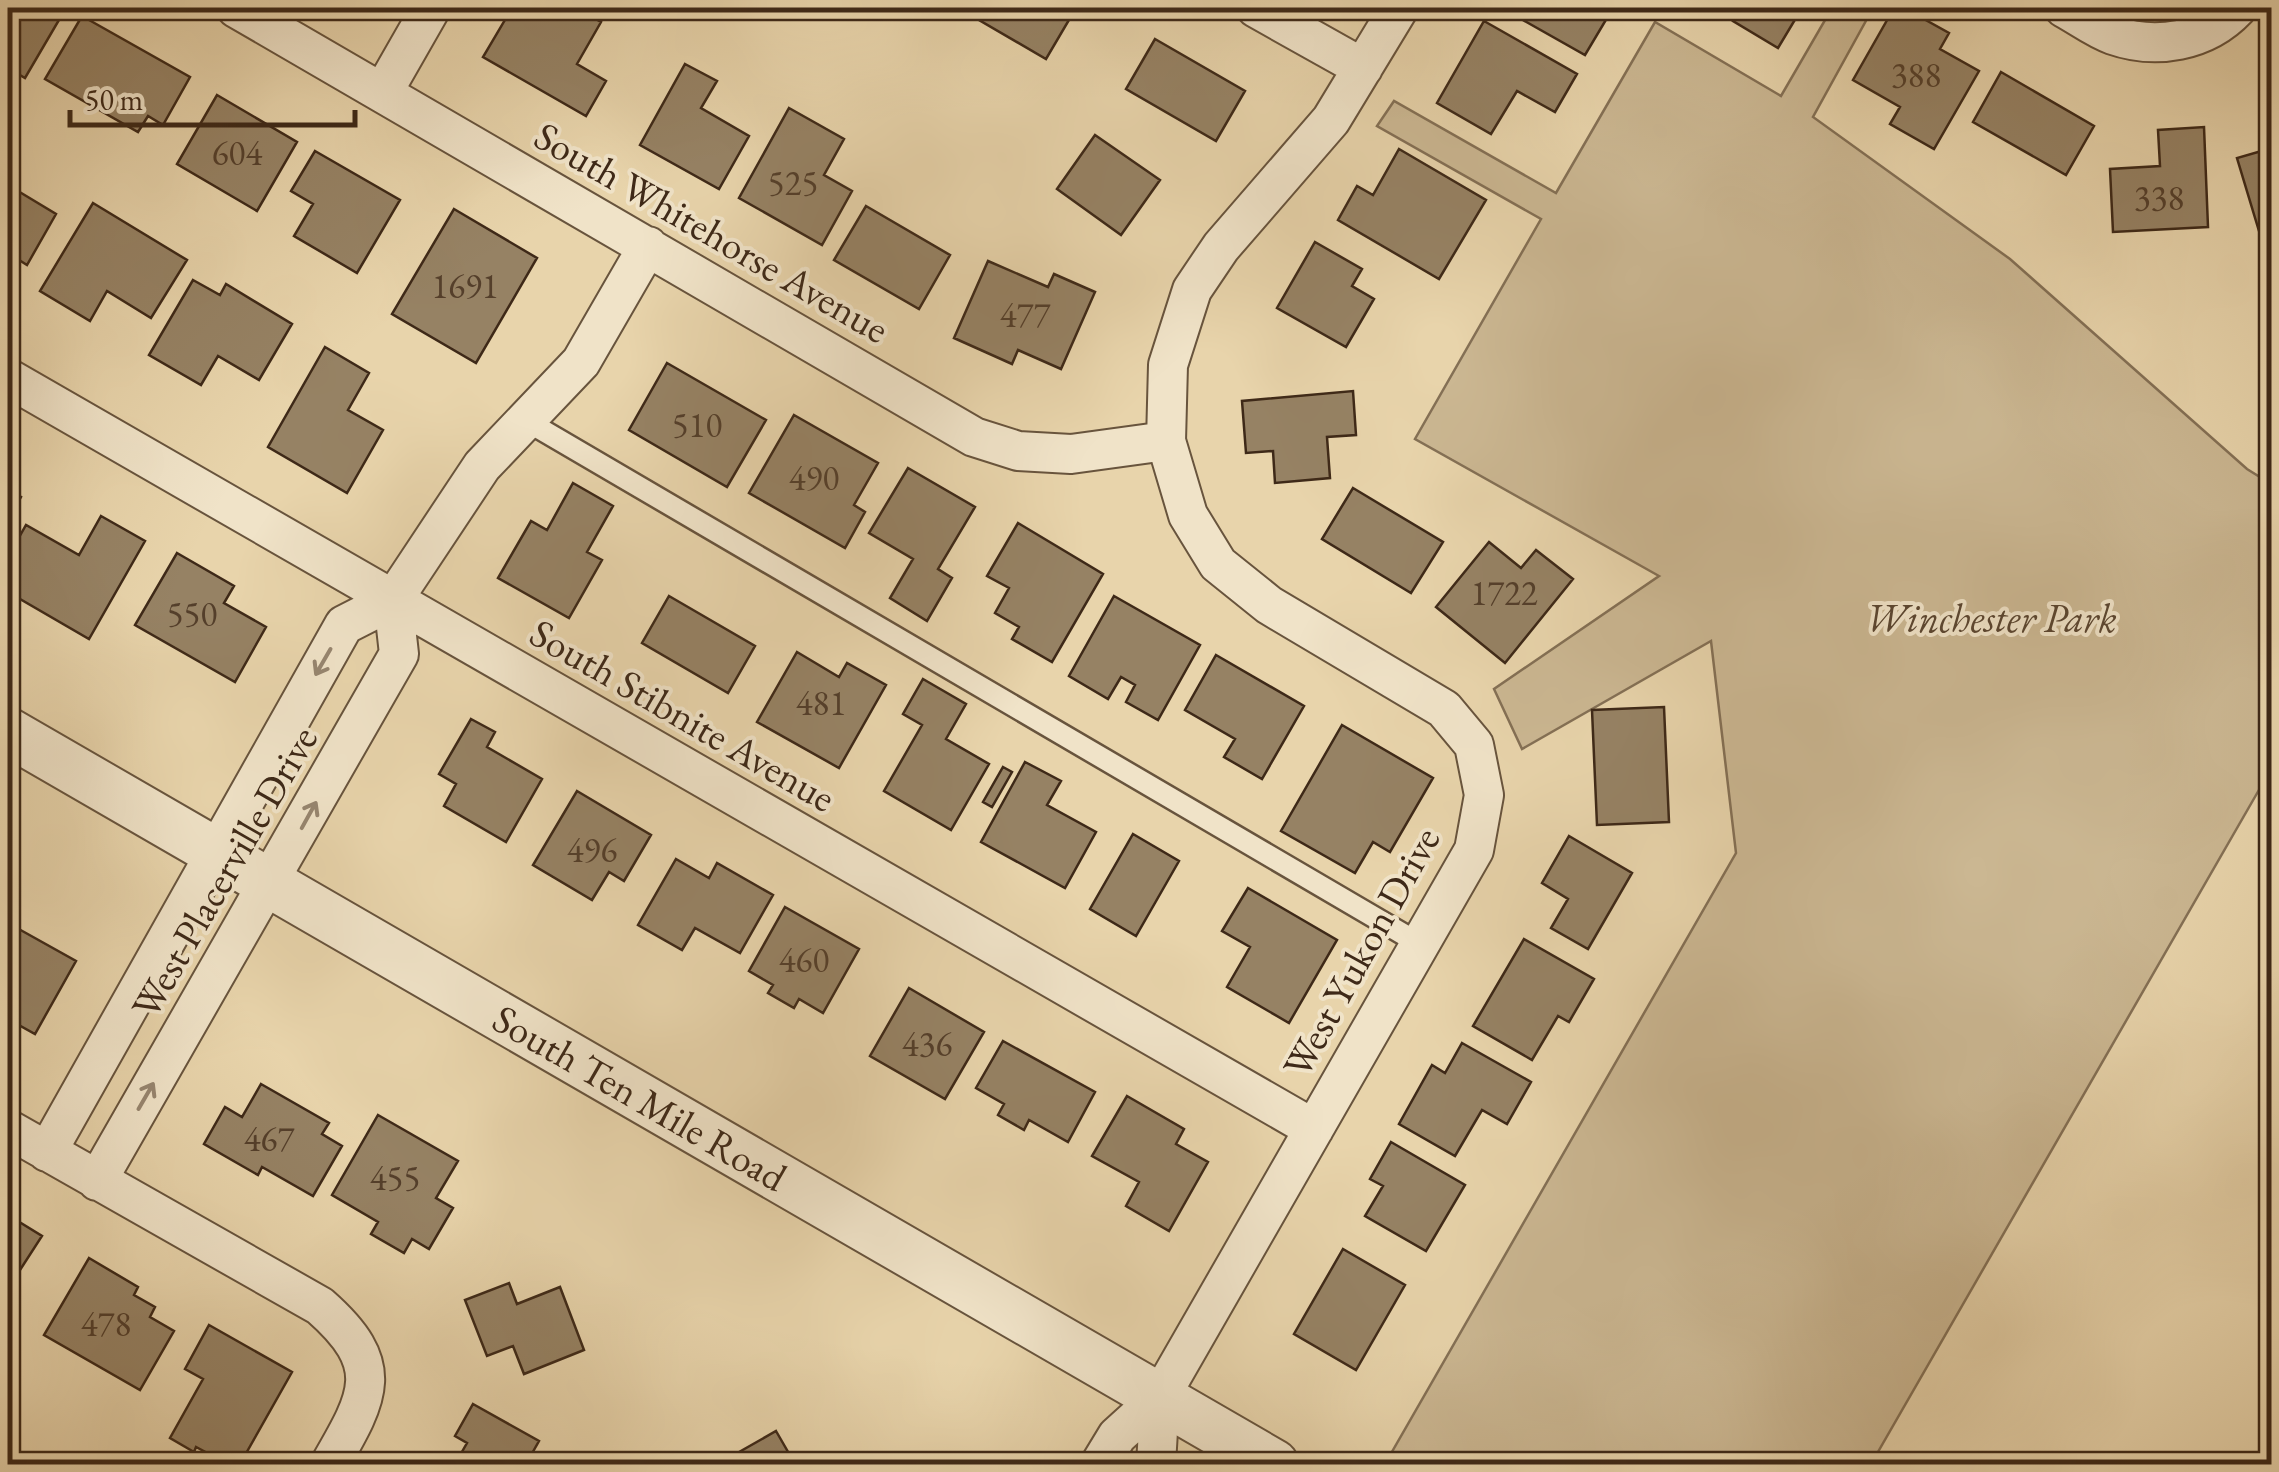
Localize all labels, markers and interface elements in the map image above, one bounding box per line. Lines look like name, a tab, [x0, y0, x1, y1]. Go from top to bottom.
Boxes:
house number: 388	[1891, 52, 1941, 97]
scale bar	[70, 65, 355, 127]
text: 50 m	[85, 80, 143, 119]
street label: South Whitehorse Avenue	[525, 109, 899, 355]
house number: 604	[212, 130, 262, 175]
house number: 525	[768, 160, 818, 205]
house number: 338	[2134, 175, 2184, 220]
house number: 1691	[431, 263, 499, 308]
house number: 477	[1000, 292, 1050, 337]
house number: 510	[672, 402, 722, 447]
house number: 490	[789, 455, 839, 500]
house number: 1722	[1470, 570, 1538, 615]
house number: 550	[167, 591, 217, 636]
park label: Winchester Park	[1865, 592, 2117, 644]
street label: South Stibnite Avenue	[521, 606, 845, 824]
one-way arrow	[313, 647, 333, 676]
house number: 481	[796, 680, 846, 725]
street label: West Placerville Drive	[119, 716, 329, 1028]
one-way arrow	[299, 801, 319, 830]
street label: West Yukon Drive	[1271, 817, 1451, 1087]
house number: 496	[567, 827, 617, 872]
house number: 460	[779, 937, 829, 982]
street label: South Ten Mile Road	[484, 992, 797, 1203]
house number: 436	[902, 1021, 952, 1066]
one-way arrow	[137, 1082, 157, 1112]
house number: 467	[244, 1116, 294, 1161]
house number: 455	[370, 1155, 420, 1200]
house number: 478	[81, 1301, 131, 1346]

